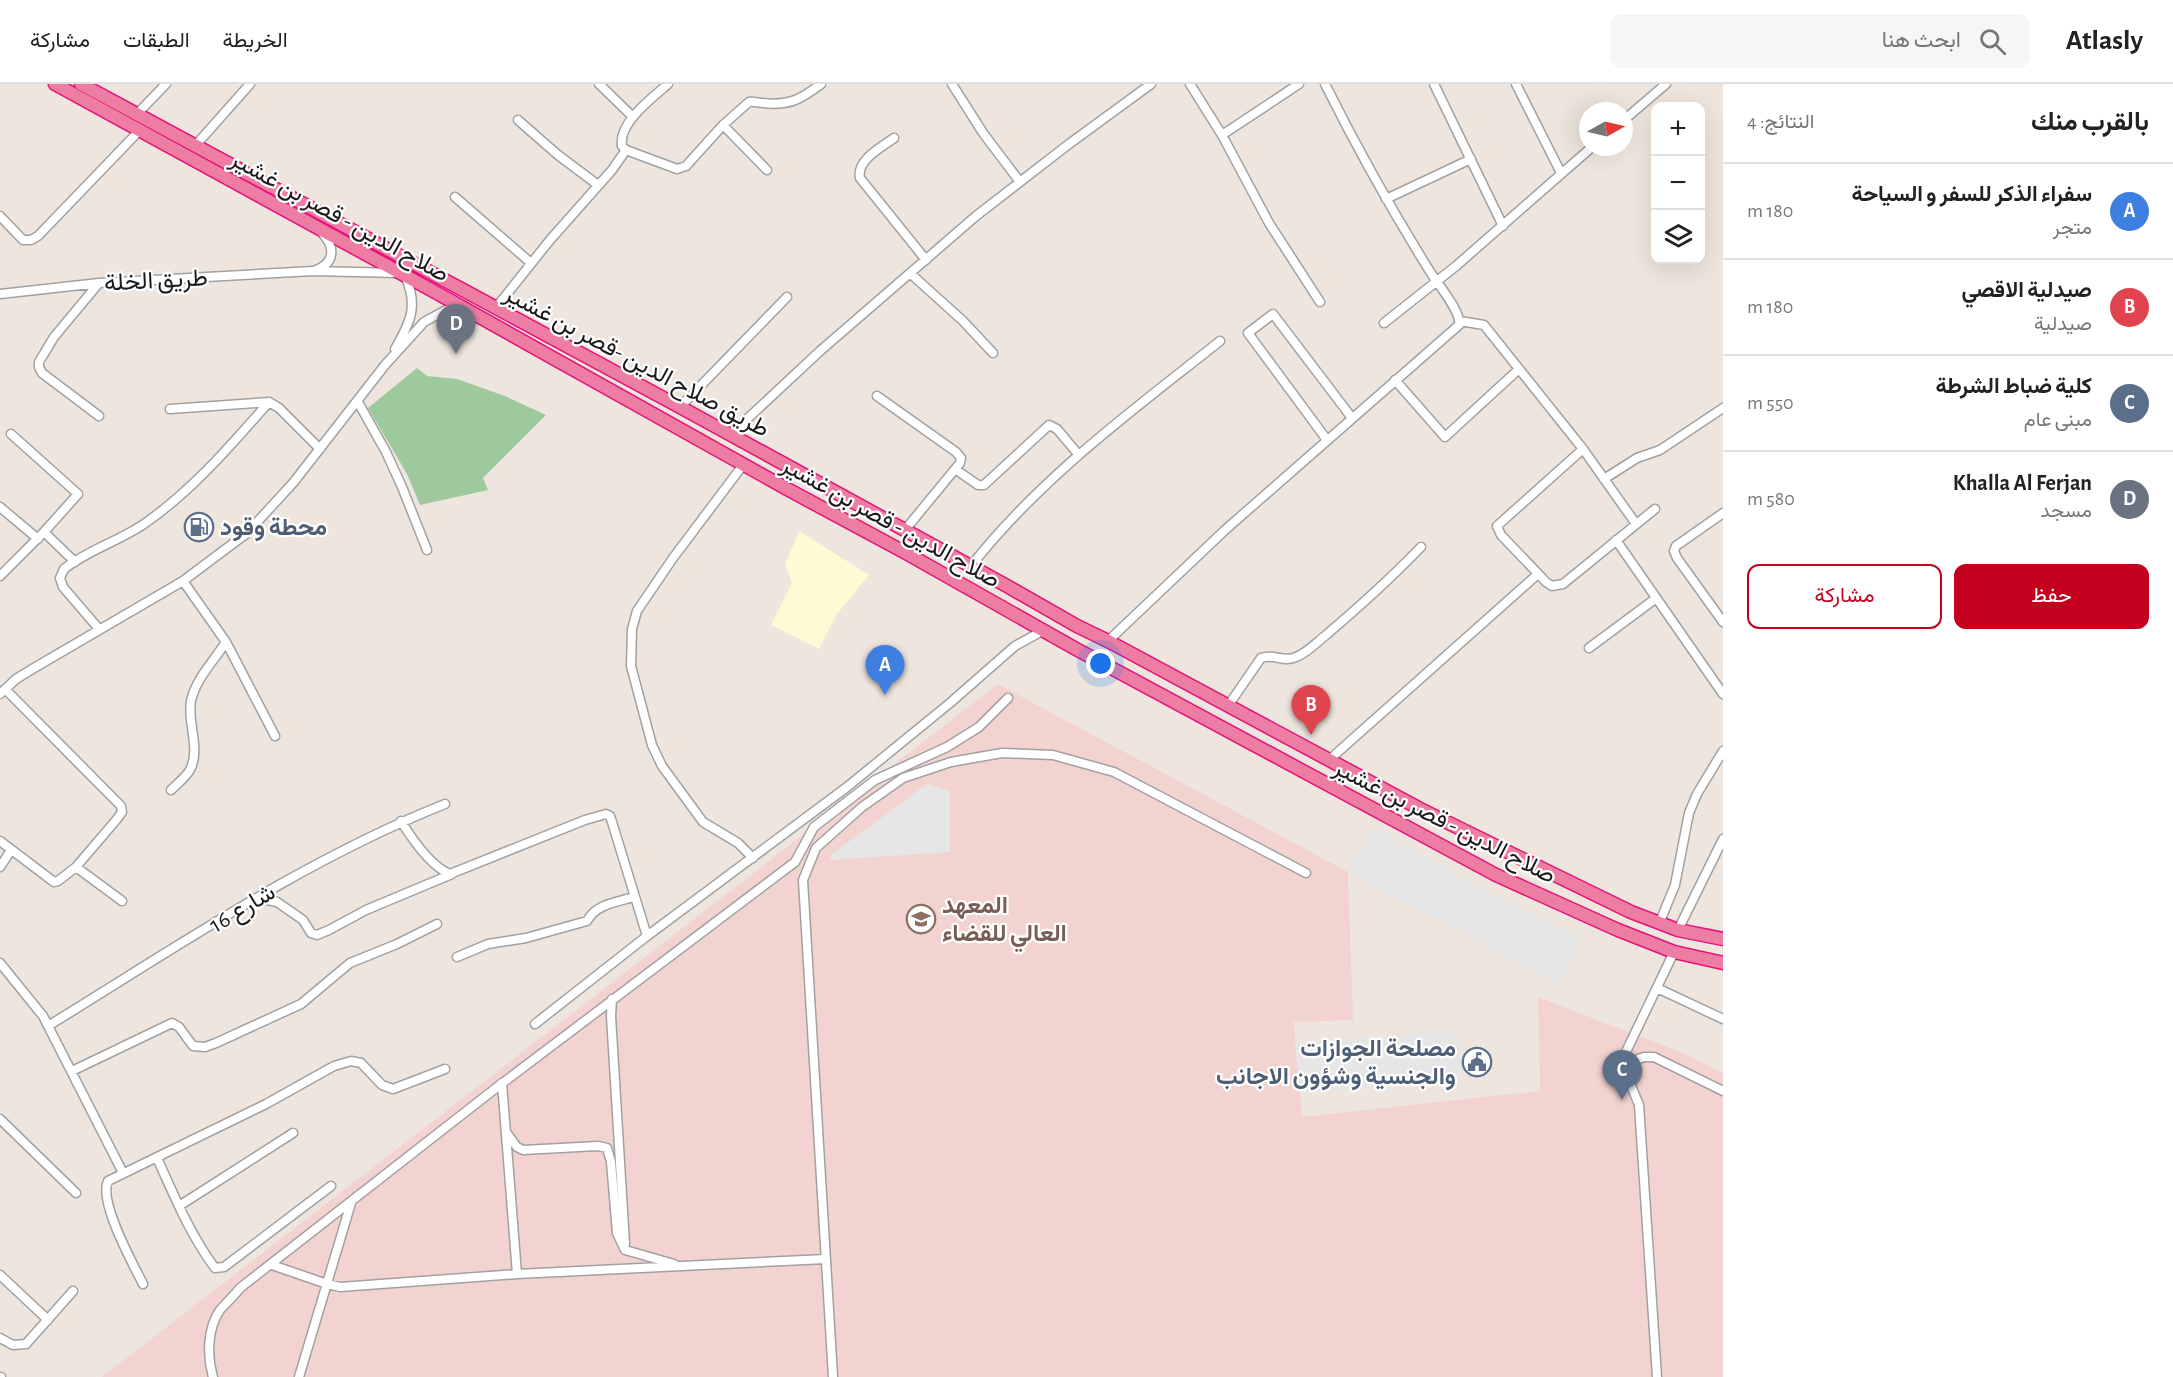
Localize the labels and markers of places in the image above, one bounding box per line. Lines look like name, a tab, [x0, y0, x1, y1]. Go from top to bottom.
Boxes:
pin: D	[436, 304, 476, 354]
fuel station icon: محطة وقود	[183, 511, 215, 543]
place label: محطة وقود	[220, 516, 327, 542]
pin: A	[866, 646, 904, 695]
pin: B	[1292, 686, 1330, 735]
place label: المعهد العالي للقضاء	[942, 894, 1067, 953]
school or university icon: المعهد العالي للقضاء	[905, 903, 937, 935]
place label: مصلحة الجوازات والجنسية وشؤون الاجانب	[1216, 1037, 1456, 1091]
public building icon: مصلحة الجوازات والجنسية وشؤون الاجانب	[1461, 1046, 1493, 1078]
pin: C	[1602, 1050, 1642, 1100]

